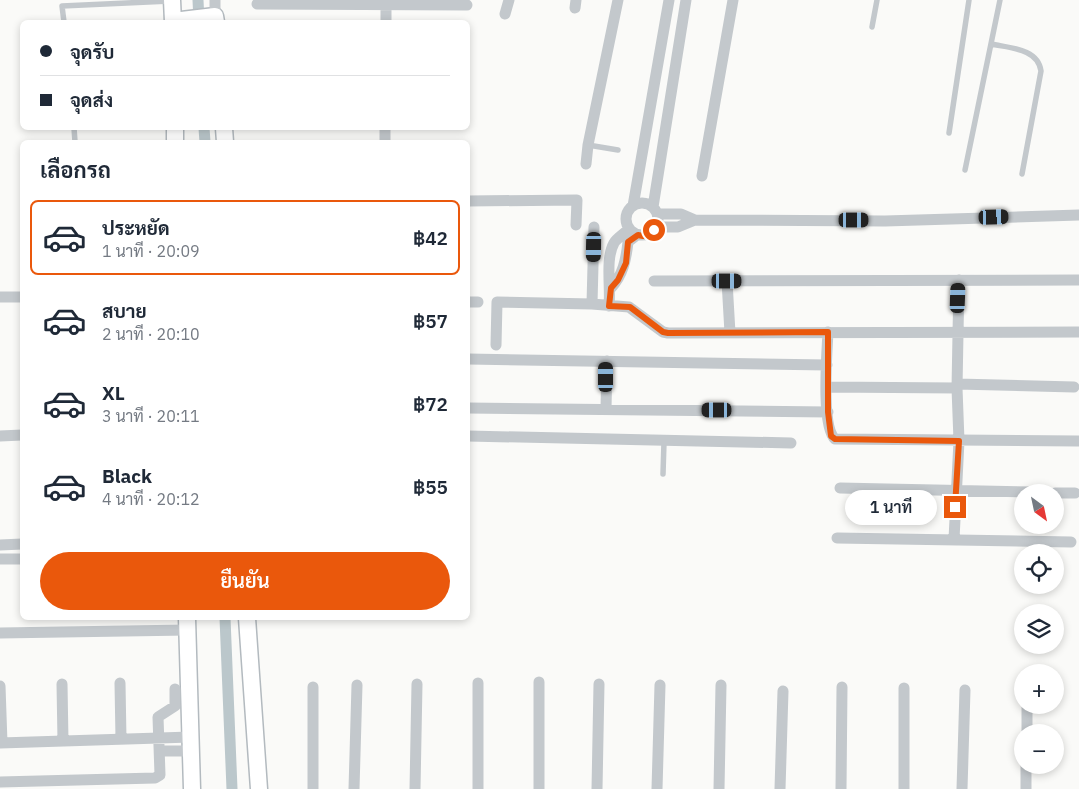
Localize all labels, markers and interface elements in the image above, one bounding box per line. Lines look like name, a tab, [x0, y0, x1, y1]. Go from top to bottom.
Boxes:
text: จุดรับ	[70, 40, 114, 64]
text: จุดส่ง	[70, 88, 113, 112]
text: เลือกรถ	[40, 155, 111, 184]
car	[978, 209, 1009, 225]
car	[839, 213, 869, 228]
icon: car	[42, 215, 87, 260]
text: ประหยัด	[102, 216, 170, 240]
route start	[643, 219, 665, 241]
text: ฿42	[413, 226, 448, 250]
car	[586, 232, 601, 262]
text: 1 นาที · 20:09	[102, 241, 200, 261]
car	[712, 274, 742, 289]
car	[949, 283, 966, 313]
icon: car	[42, 298, 87, 343]
text: สบาย	[102, 299, 147, 323]
text: ฿57	[413, 309, 448, 333]
text: 2 นาที · 20:10	[102, 324, 200, 344]
car	[598, 362, 613, 392]
icon: car	[42, 381, 87, 426]
text: XL	[102, 381, 125, 405]
text: ฿72	[413, 392, 448, 416]
car	[702, 403, 732, 418]
text: 3 นาที · 20:11	[102, 406, 200, 426]
icon: car	[42, 464, 87, 509]
text: Black	[102, 464, 152, 488]
text: ฿55	[413, 475, 448, 499]
north arrow	[1014, 484, 1064, 534]
map controls	[1014, 484, 1064, 774]
text: 4 นาที · 20:12	[102, 489, 200, 509]
callout: 1 นาที	[845, 490, 938, 524]
route end	[944, 496, 966, 518]
text: 1 นาที	[870, 497, 912, 517]
button: locate	[1014, 544, 1064, 594]
button: ยืนยัน	[40, 552, 450, 610]
button: layers	[1014, 604, 1064, 654]
button: +	[1014, 664, 1064, 714]
button: −	[1014, 724, 1064, 774]

